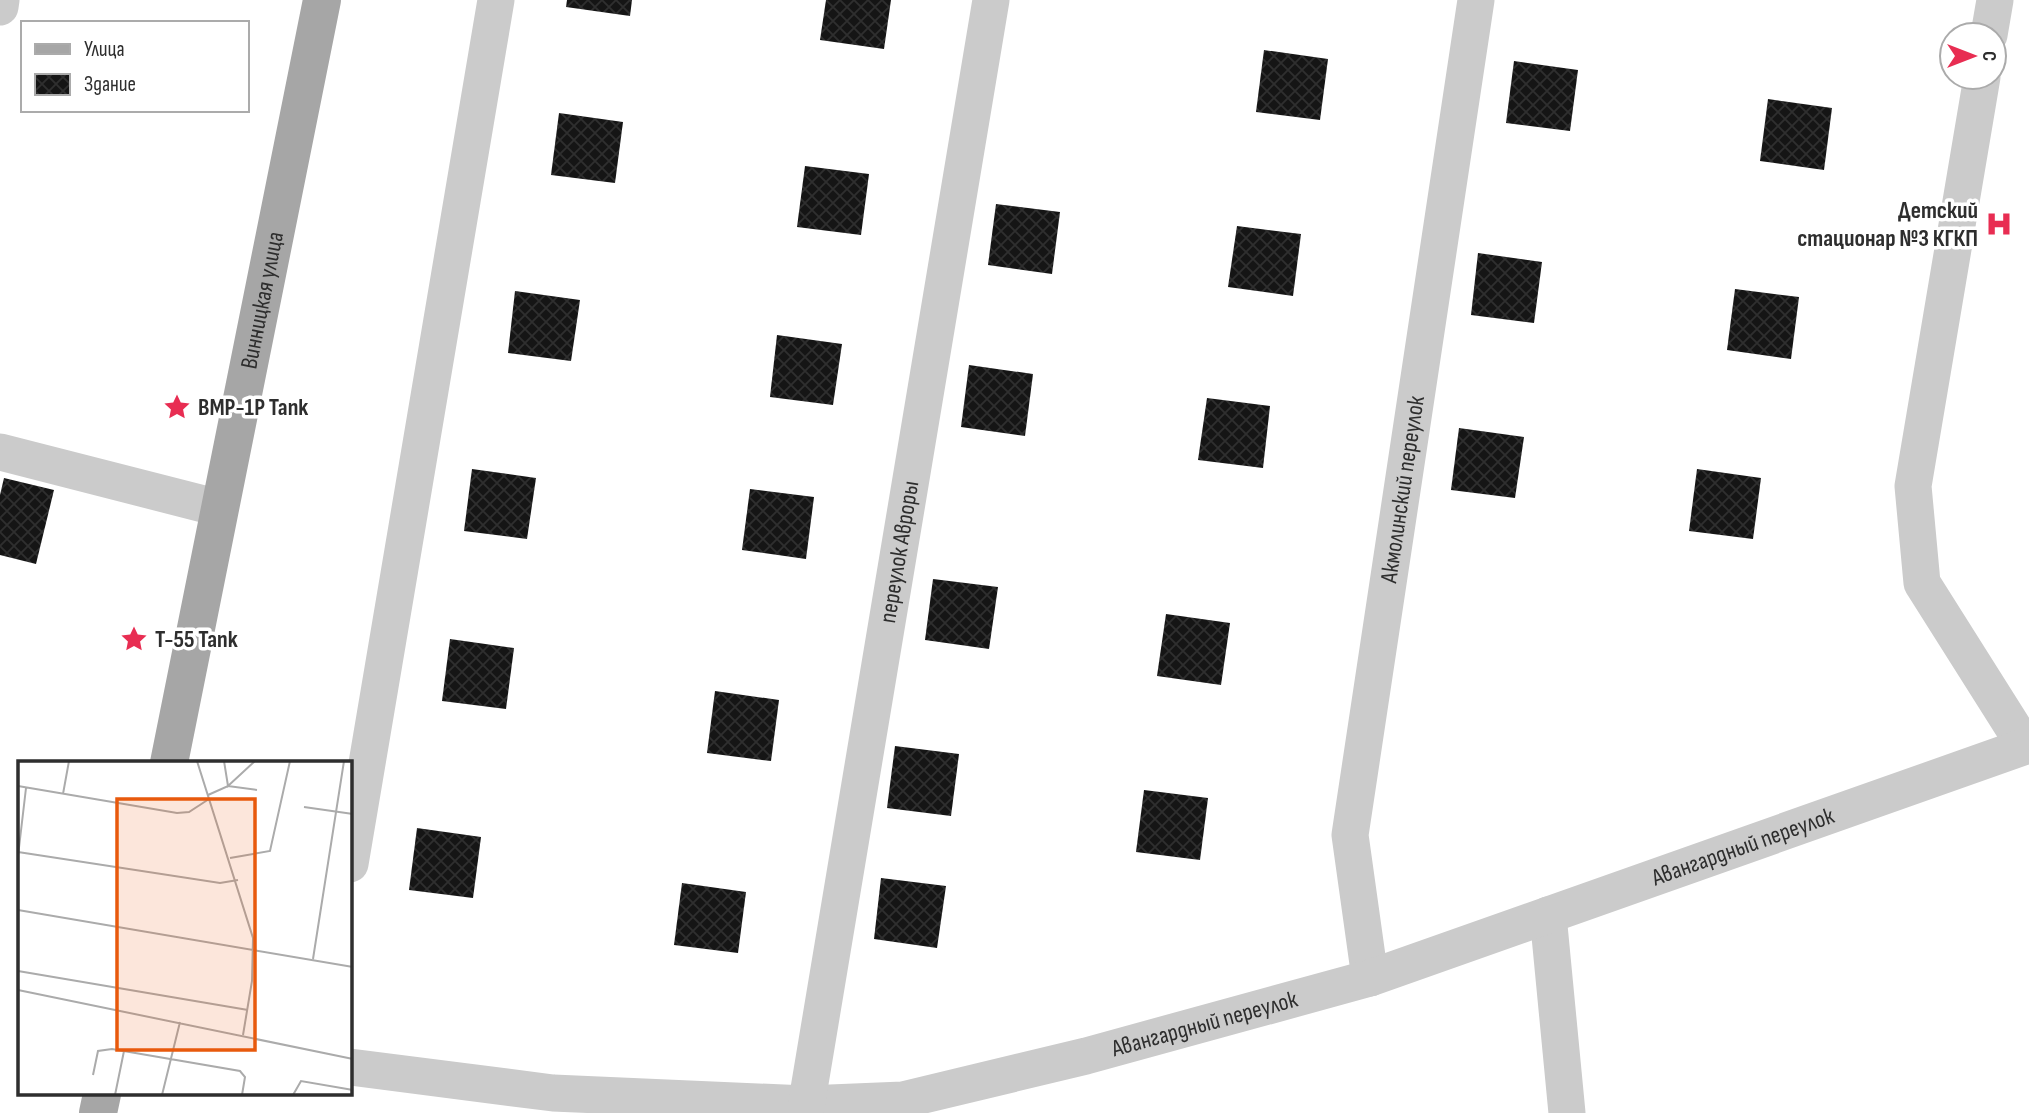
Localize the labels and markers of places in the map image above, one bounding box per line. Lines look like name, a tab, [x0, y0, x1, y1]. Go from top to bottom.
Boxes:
place label: Детский стационар №3 КГКП	[1797, 196, 1978, 253]
hospital icon: Детский стационар №3 КГКП	[1984, 209, 2014, 239]
place icon: BMP-1P Tank	[162, 392, 192, 422]
place label: BMP-1P Tank	[198, 393, 308, 422]
place icon: T-55 Tank	[119, 624, 149, 654]
place label: T-55 Tank	[155, 625, 238, 654]

